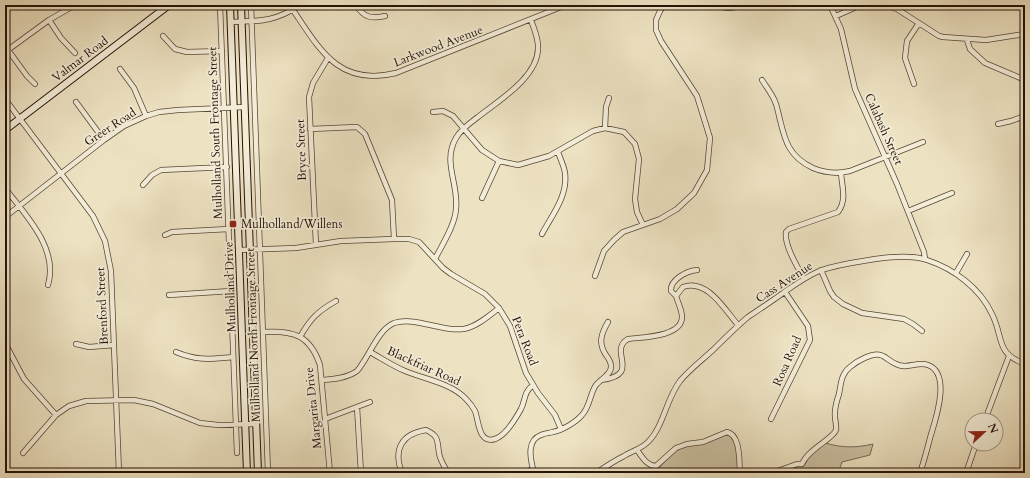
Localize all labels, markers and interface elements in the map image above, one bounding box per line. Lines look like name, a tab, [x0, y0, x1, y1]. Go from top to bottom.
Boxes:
street label: Larkwood Avenue	[391, 22, 485, 70]
street label: Valmar Road	[49, 32, 112, 85]
street label: Mulholland South Frontage Street	[204, 46, 226, 219]
street label: Calabash Street	[861, 91, 907, 168]
street label: Greer Road	[81, 104, 140, 150]
street label: Bryce Street	[292, 119, 310, 181]
place label: Mulholland/Willens	[241, 216, 342, 232]
marker: Mulholland/Willens	[228, 219, 238, 229]
street label: Mulholland Drive	[220, 241, 240, 333]
street label: Mulholland North Frontage Street	[242, 247, 264, 422]
street label: Cass Avenue	[753, 258, 815, 306]
street label: Brenford Street	[92, 267, 112, 345]
street label: Pera Road	[508, 314, 542, 369]
street label: Rosa Road	[769, 333, 805, 389]
street label: Blackfriar Road	[385, 343, 464, 390]
street label: Margarita Drive	[301, 367, 325, 449]
north arrow	[964, 412, 1004, 452]
text: N	[984, 421, 1002, 436]

